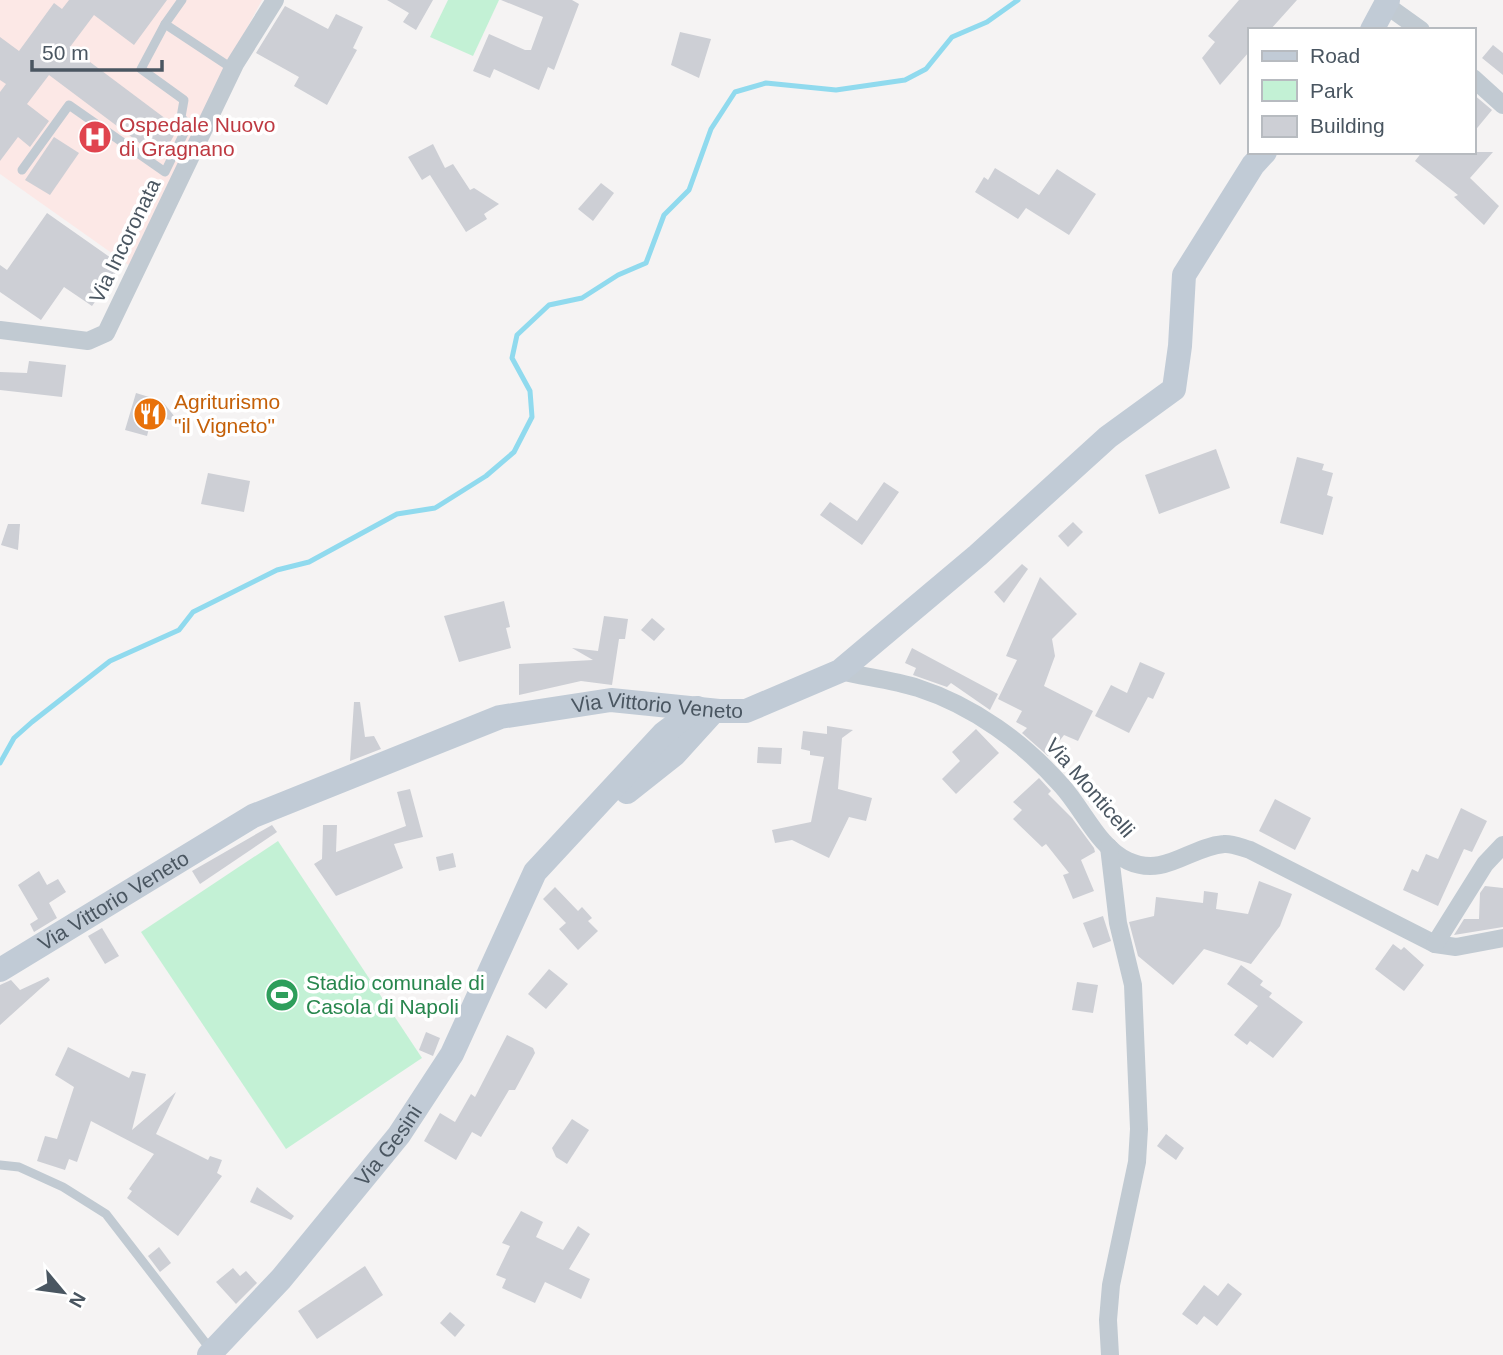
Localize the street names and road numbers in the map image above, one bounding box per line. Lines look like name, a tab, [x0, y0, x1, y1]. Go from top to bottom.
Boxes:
street label: Via Incoronata	[85, 175, 165, 307]
street label: Via Vittorio Veneto	[570, 688, 743, 722]
street label: Via Monticelli	[1041, 734, 1140, 842]
street label: Via Vittorio Veneto	[34, 846, 193, 955]
street label: Via Gesini	[350, 1101, 426, 1190]

